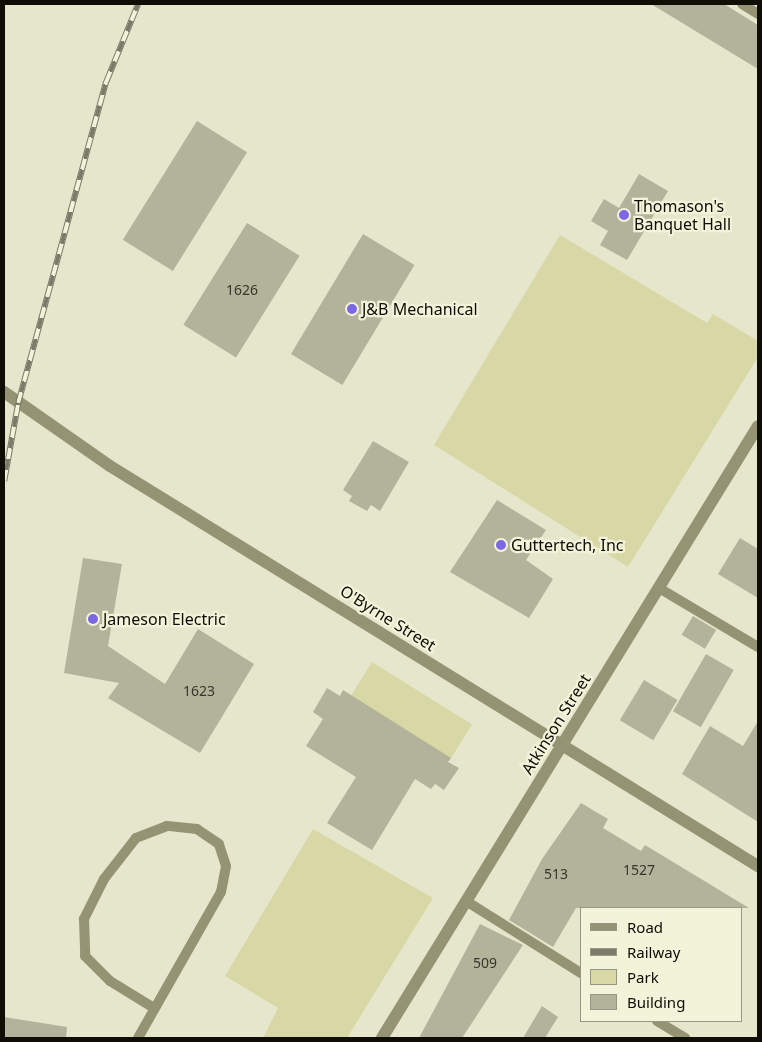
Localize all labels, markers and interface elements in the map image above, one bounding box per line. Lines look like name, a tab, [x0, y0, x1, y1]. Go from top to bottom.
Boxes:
place label: Thomason's Banquet Hall	[634, 196, 731, 234]
marker: Thomason's Banquet Hall	[618, 209, 630, 221]
house number: 1626	[226, 282, 258, 298]
place label: J&B Mechanical	[362, 299, 478, 319]
marker: J&B Mechanical	[346, 303, 358, 315]
place label: Guttertech, Inc	[511, 535, 624, 555]
marker: Guttertech, Inc	[495, 539, 507, 551]
street label: O'Byrne Street	[337, 581, 439, 655]
place label: Jameson Electric	[103, 609, 226, 629]
marker: Jameson Electric	[87, 613, 99, 625]
street label: Atkinson Street	[517, 670, 595, 778]
house number: 1623	[183, 683, 215, 699]
house number: 1527	[623, 862, 655, 878]
house number: 513	[544, 866, 568, 882]
legend	[580, 907, 742, 1022]
text: Road	[627, 917, 663, 937]
text: Railway	[627, 942, 680, 962]
house number: 509	[473, 955, 497, 971]
text: Park	[627, 967, 659, 987]
text: Building	[627, 992, 685, 1012]

